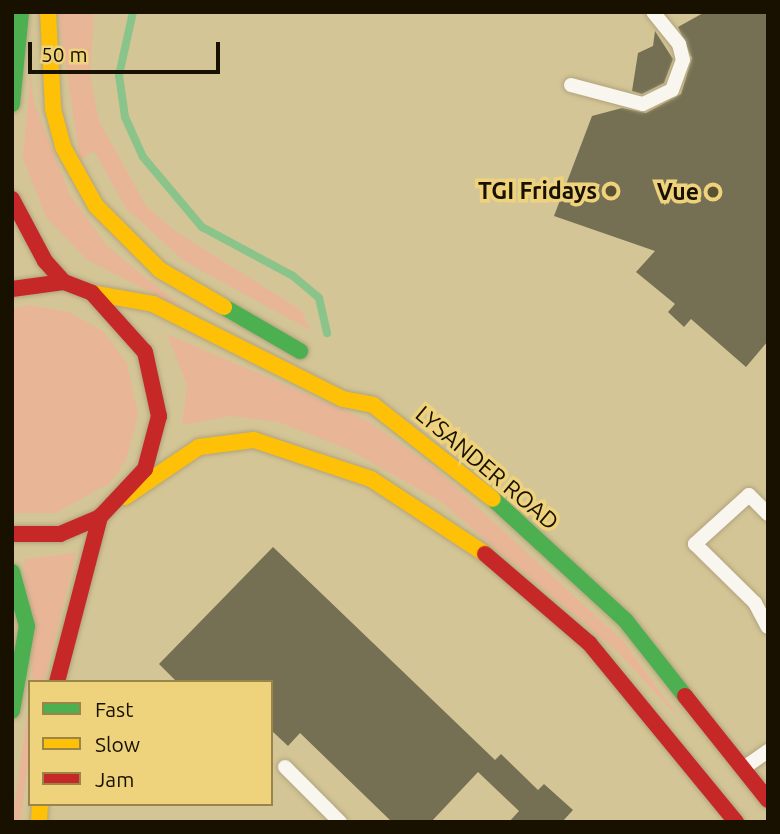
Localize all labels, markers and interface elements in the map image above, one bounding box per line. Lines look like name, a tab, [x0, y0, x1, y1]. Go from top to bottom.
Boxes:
scale bar	[32, 28, 224, 72]
text: 50 m	[41, 42, 88, 66]
place label: TGI Fridays	[478, 177, 597, 205]
place label: Vue	[657, 178, 699, 206]
marker: TGI Fridays	[603, 183, 619, 199]
marker: Vue	[705, 184, 721, 200]
street label: LYSANDER ROAD	[410, 400, 564, 536]
legend	[28, 680, 273, 806]
text: Fast	[95, 697, 133, 721]
text: Slow	[95, 732, 140, 756]
text: Jam	[95, 767, 134, 791]

